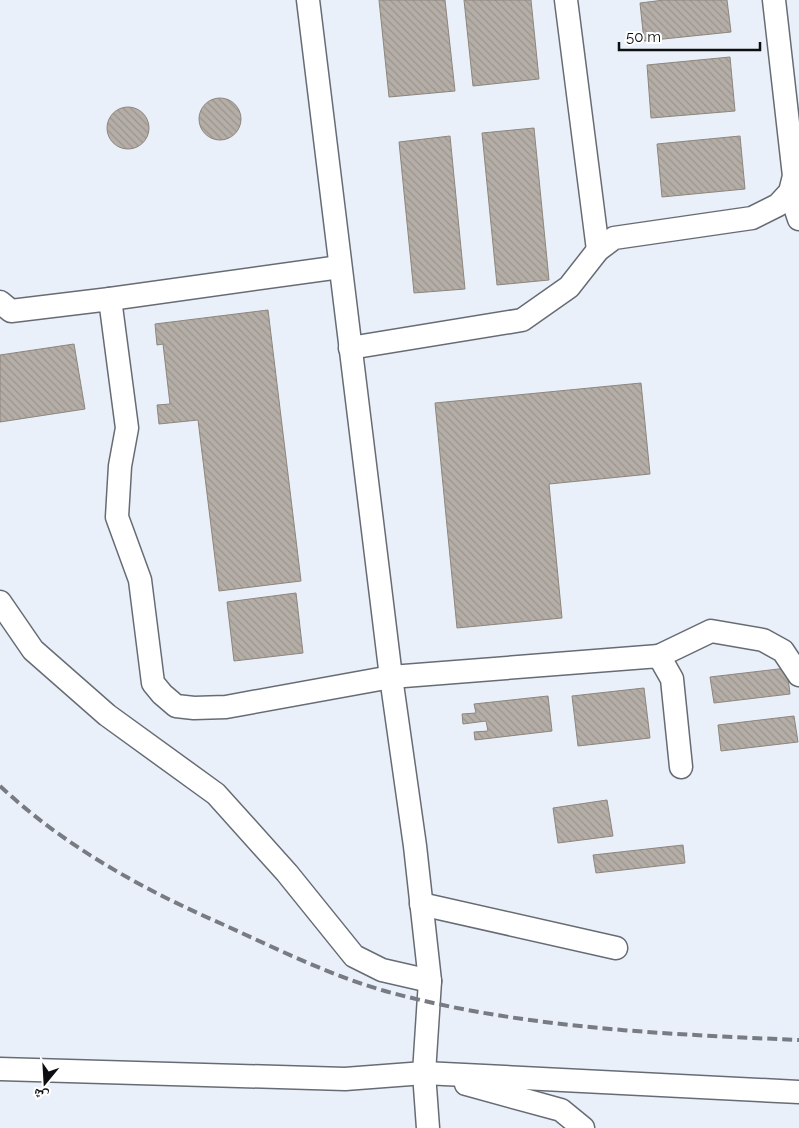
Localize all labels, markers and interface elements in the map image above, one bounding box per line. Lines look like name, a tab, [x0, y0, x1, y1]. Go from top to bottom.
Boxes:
scale bar	[619, 20, 760, 52]
text: 50 m	[626, 28, 661, 46]
north arrow	[20, 1058, 70, 1108]
text: ش	[31, 1084, 51, 1105]

